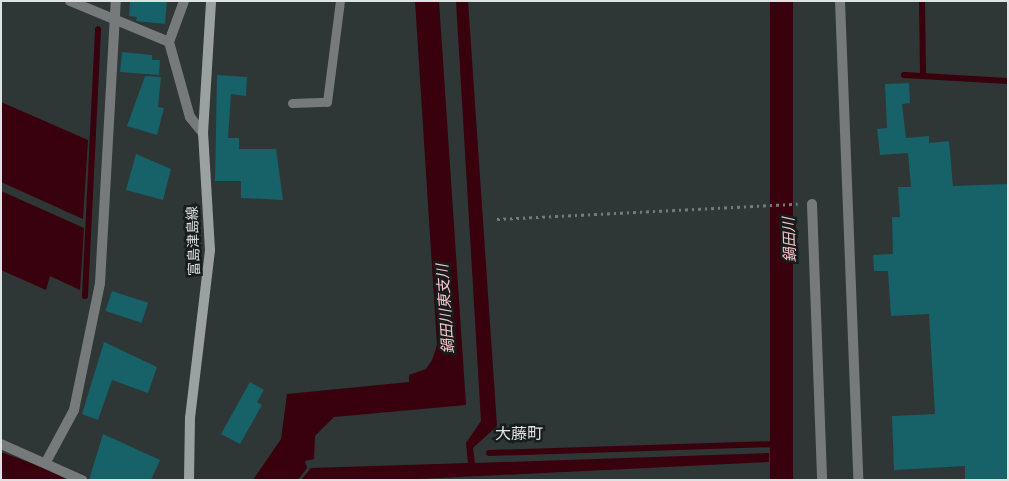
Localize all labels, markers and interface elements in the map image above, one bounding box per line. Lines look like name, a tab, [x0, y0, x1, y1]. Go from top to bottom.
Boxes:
street label: 富島津島線	[184, 206, 204, 276]
water label: 鍋田川	[780, 217, 800, 263]
water label: 鍋田川東支川	[434, 263, 458, 355]
district label: 大藤町	[495, 424, 543, 444]

